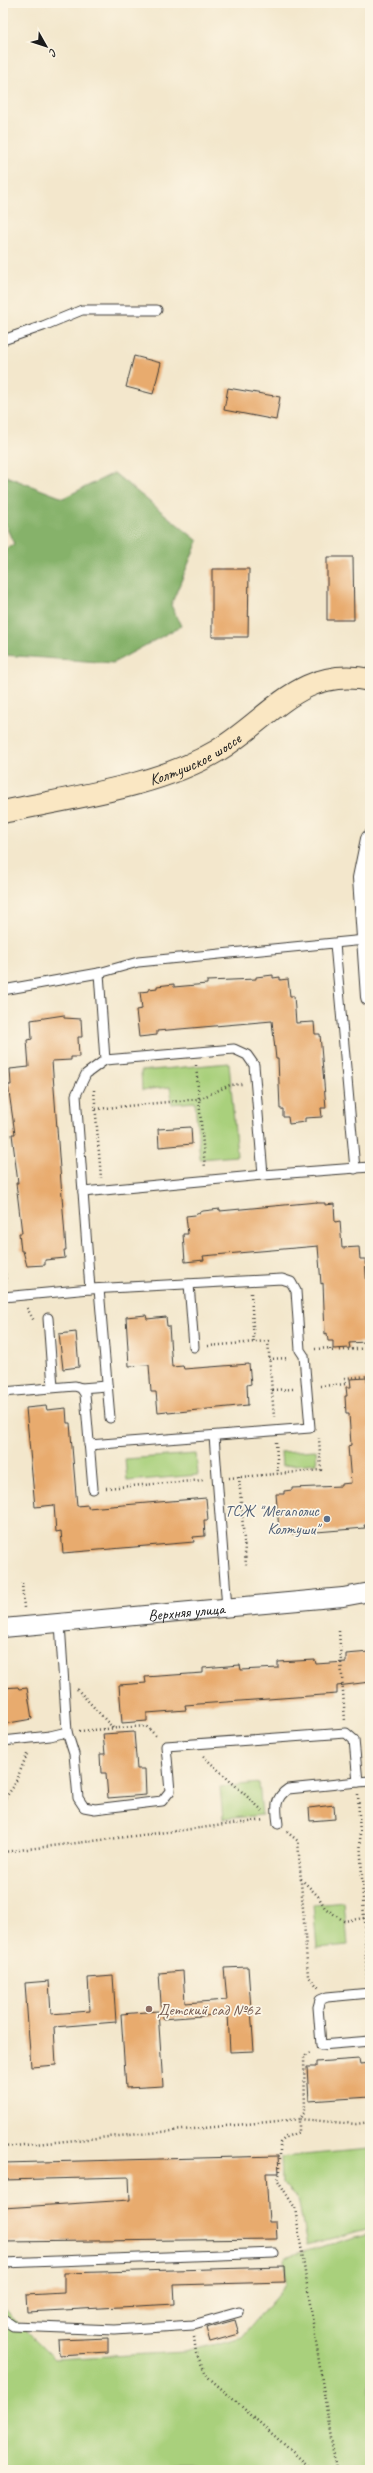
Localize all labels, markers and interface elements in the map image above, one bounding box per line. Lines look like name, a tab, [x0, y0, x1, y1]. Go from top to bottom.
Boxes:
north arrow	[26, 26, 66, 66]
text: С	[46, 46, 61, 60]
street label: Колтушское шоссе	[147, 728, 247, 790]
place label: ТСЖ "Мегаполис Колтуши"	[225, 1501, 322, 1539]
marker: ТСЖ "Мегаполис Колтуши"	[322, 1514, 332, 1524]
street label: Верхняя улица	[147, 1599, 227, 1626]
place label: Детский сад №62	[157, 2000, 262, 2020]
marker: Детский сад №62	[144, 2004, 154, 2014]

